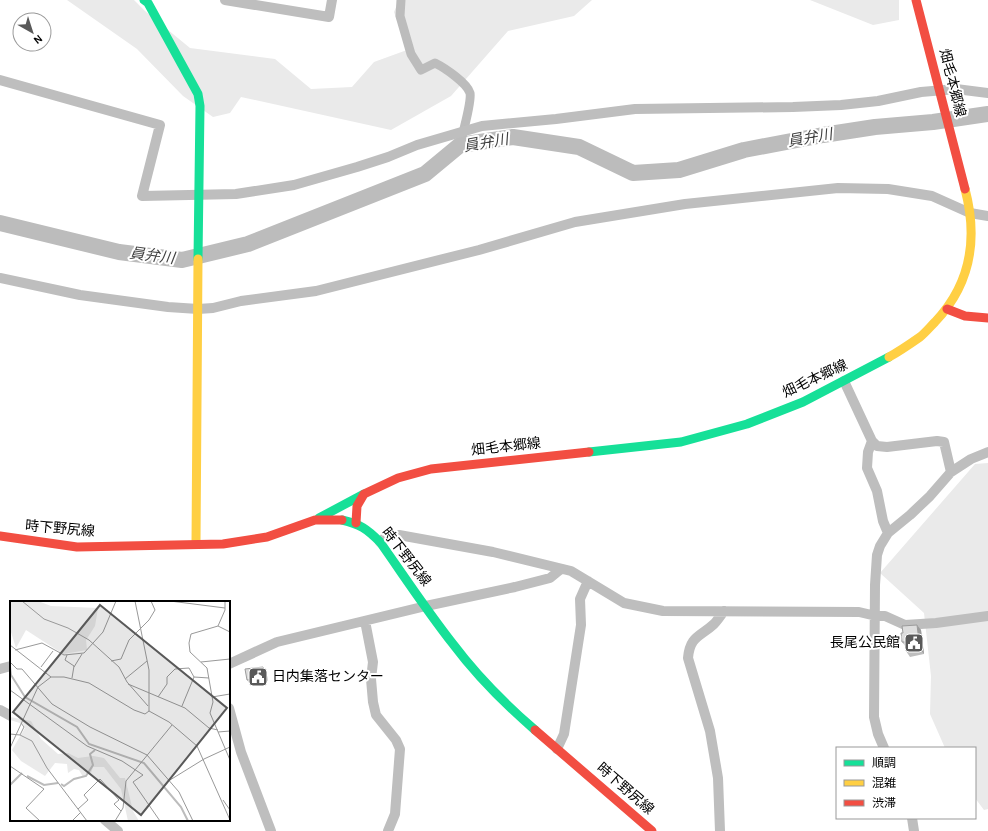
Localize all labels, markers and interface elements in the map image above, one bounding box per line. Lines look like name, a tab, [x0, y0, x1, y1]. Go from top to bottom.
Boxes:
north arrow	[12, 12, 52, 52]
text: N	[32, 33, 44, 46]
street label: 畑毛本郷線	[937, 47, 968, 119]
water label: 員弁川	[786, 125, 835, 149]
water label: 員弁川	[462, 130, 511, 154]
water label: 員弁川	[129, 245, 177, 266]
street label: 畑毛本郷線	[780, 357, 850, 400]
street label: 畑毛本郷線	[470, 435, 542, 458]
street label: 時下野尻線	[25, 518, 96, 539]
street label: 時下野尻線	[379, 524, 434, 589]
inset map	[10, 601, 230, 821]
public building icon: 長尾公民館	[903, 632, 925, 654]
place label: 長尾公民館	[830, 635, 900, 650]
public building icon: 日内集落センター	[247, 666, 269, 688]
place label: 日内集落センター	[272, 669, 384, 684]
legend	[836, 747, 976, 819]
text: 順調	[872, 757, 896, 769]
street label: 時下野尻線	[594, 760, 657, 817]
text: 混雑	[872, 776, 896, 789]
text: 渋滞	[872, 797, 896, 809]

